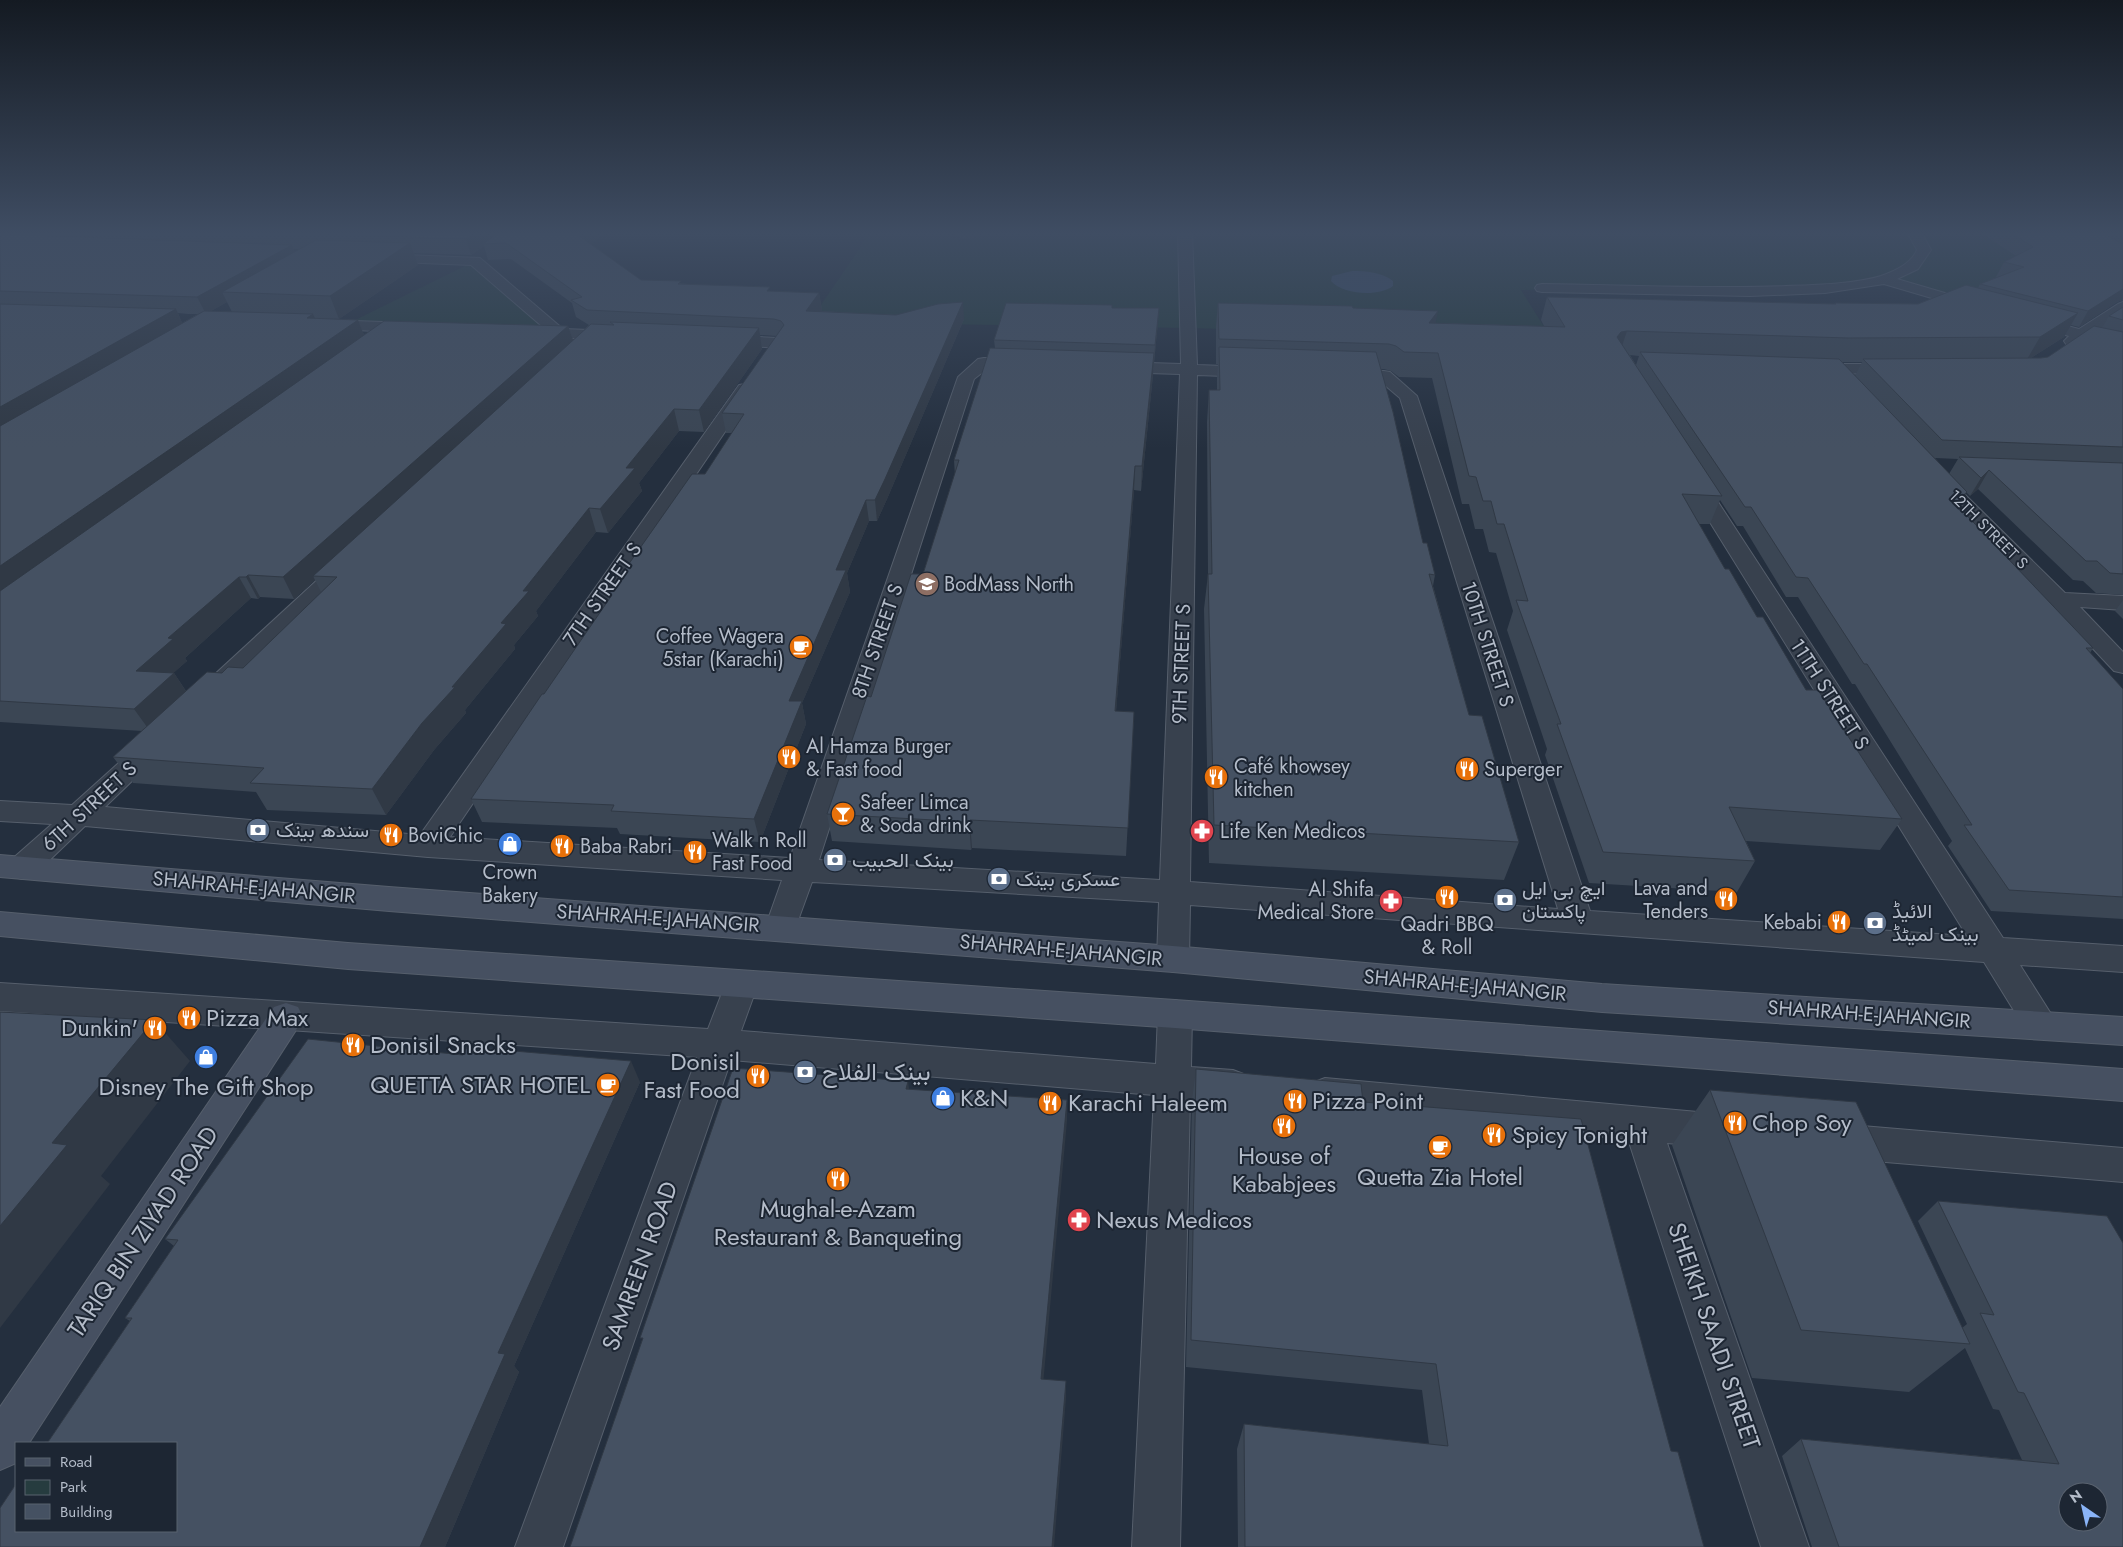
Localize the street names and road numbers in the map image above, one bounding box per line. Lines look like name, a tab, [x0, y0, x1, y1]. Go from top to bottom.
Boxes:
street label: 12TH STREET S	[1944, 485, 2034, 574]
street label: 7TH STREET S	[556, 537, 649, 652]
street label: 10TH STREET S	[1454, 578, 1521, 711]
street label: 8TH STREET S	[844, 580, 911, 702]
street label: 9TH STREET S	[1165, 603, 1198, 725]
street label: 11TH STREET S	[1783, 633, 1876, 756]
street label: 6TH STREET S	[35, 755, 143, 858]
street label: SHAHRAH-E-JAHANGIR	[151, 864, 357, 911]
street label: SHAHRAH-E-JAHANGIR	[555, 897, 760, 940]
street label: SHAHRAH-E-JAHANGIR	[958, 927, 1164, 974]
street label: SHAHRAH-E-JAHANGIR	[1362, 962, 1568, 1009]
street label: SHAHRAH-E-JAHANGIR	[1766, 993, 1971, 1036]
street label: TARIQ BIN ZIYAD ROAD	[59, 1119, 227, 1344]
street label: SAMREEN ROAD	[593, 1176, 686, 1355]
street label: SHEIKH SAADI STREET	[1659, 1218, 1770, 1454]

